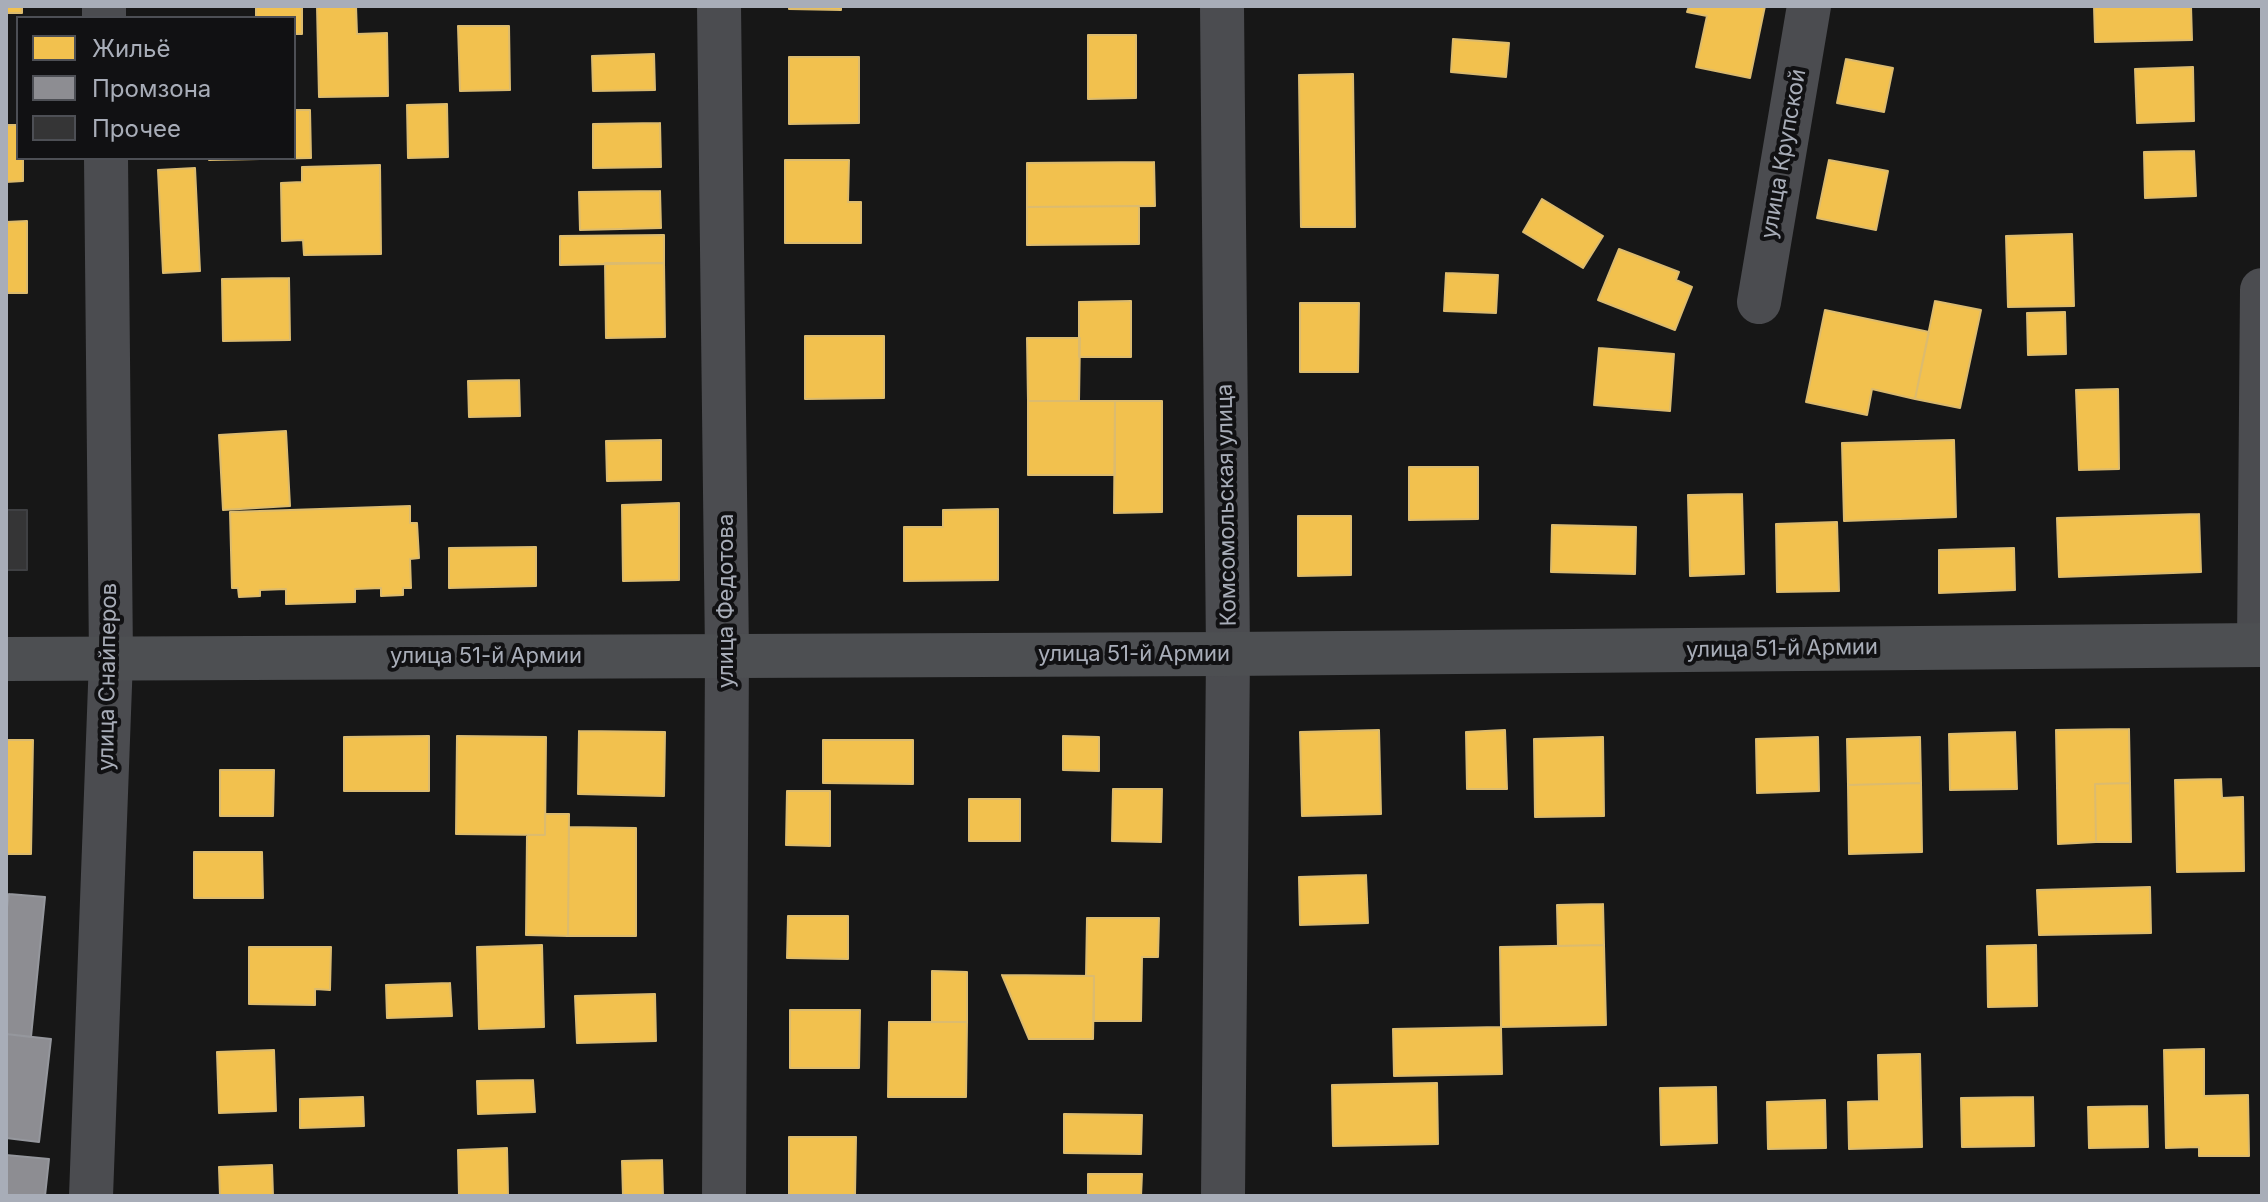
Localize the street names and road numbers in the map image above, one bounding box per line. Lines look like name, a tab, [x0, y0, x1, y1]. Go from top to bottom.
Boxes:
street label: улица Крупской	[1756, 67, 1812, 241]
street label: Комсомольская улица	[1212, 383, 1242, 627]
street label: улица Федотова	[713, 514, 739, 688]
street label: улица Снайперов	[93, 583, 123, 771]
street label: улица 51-й Армии	[1686, 634, 1878, 664]
street label: улица 51-й Армии	[1038, 641, 1230, 667]
street label: улица 51-й Армии	[390, 643, 582, 669]

